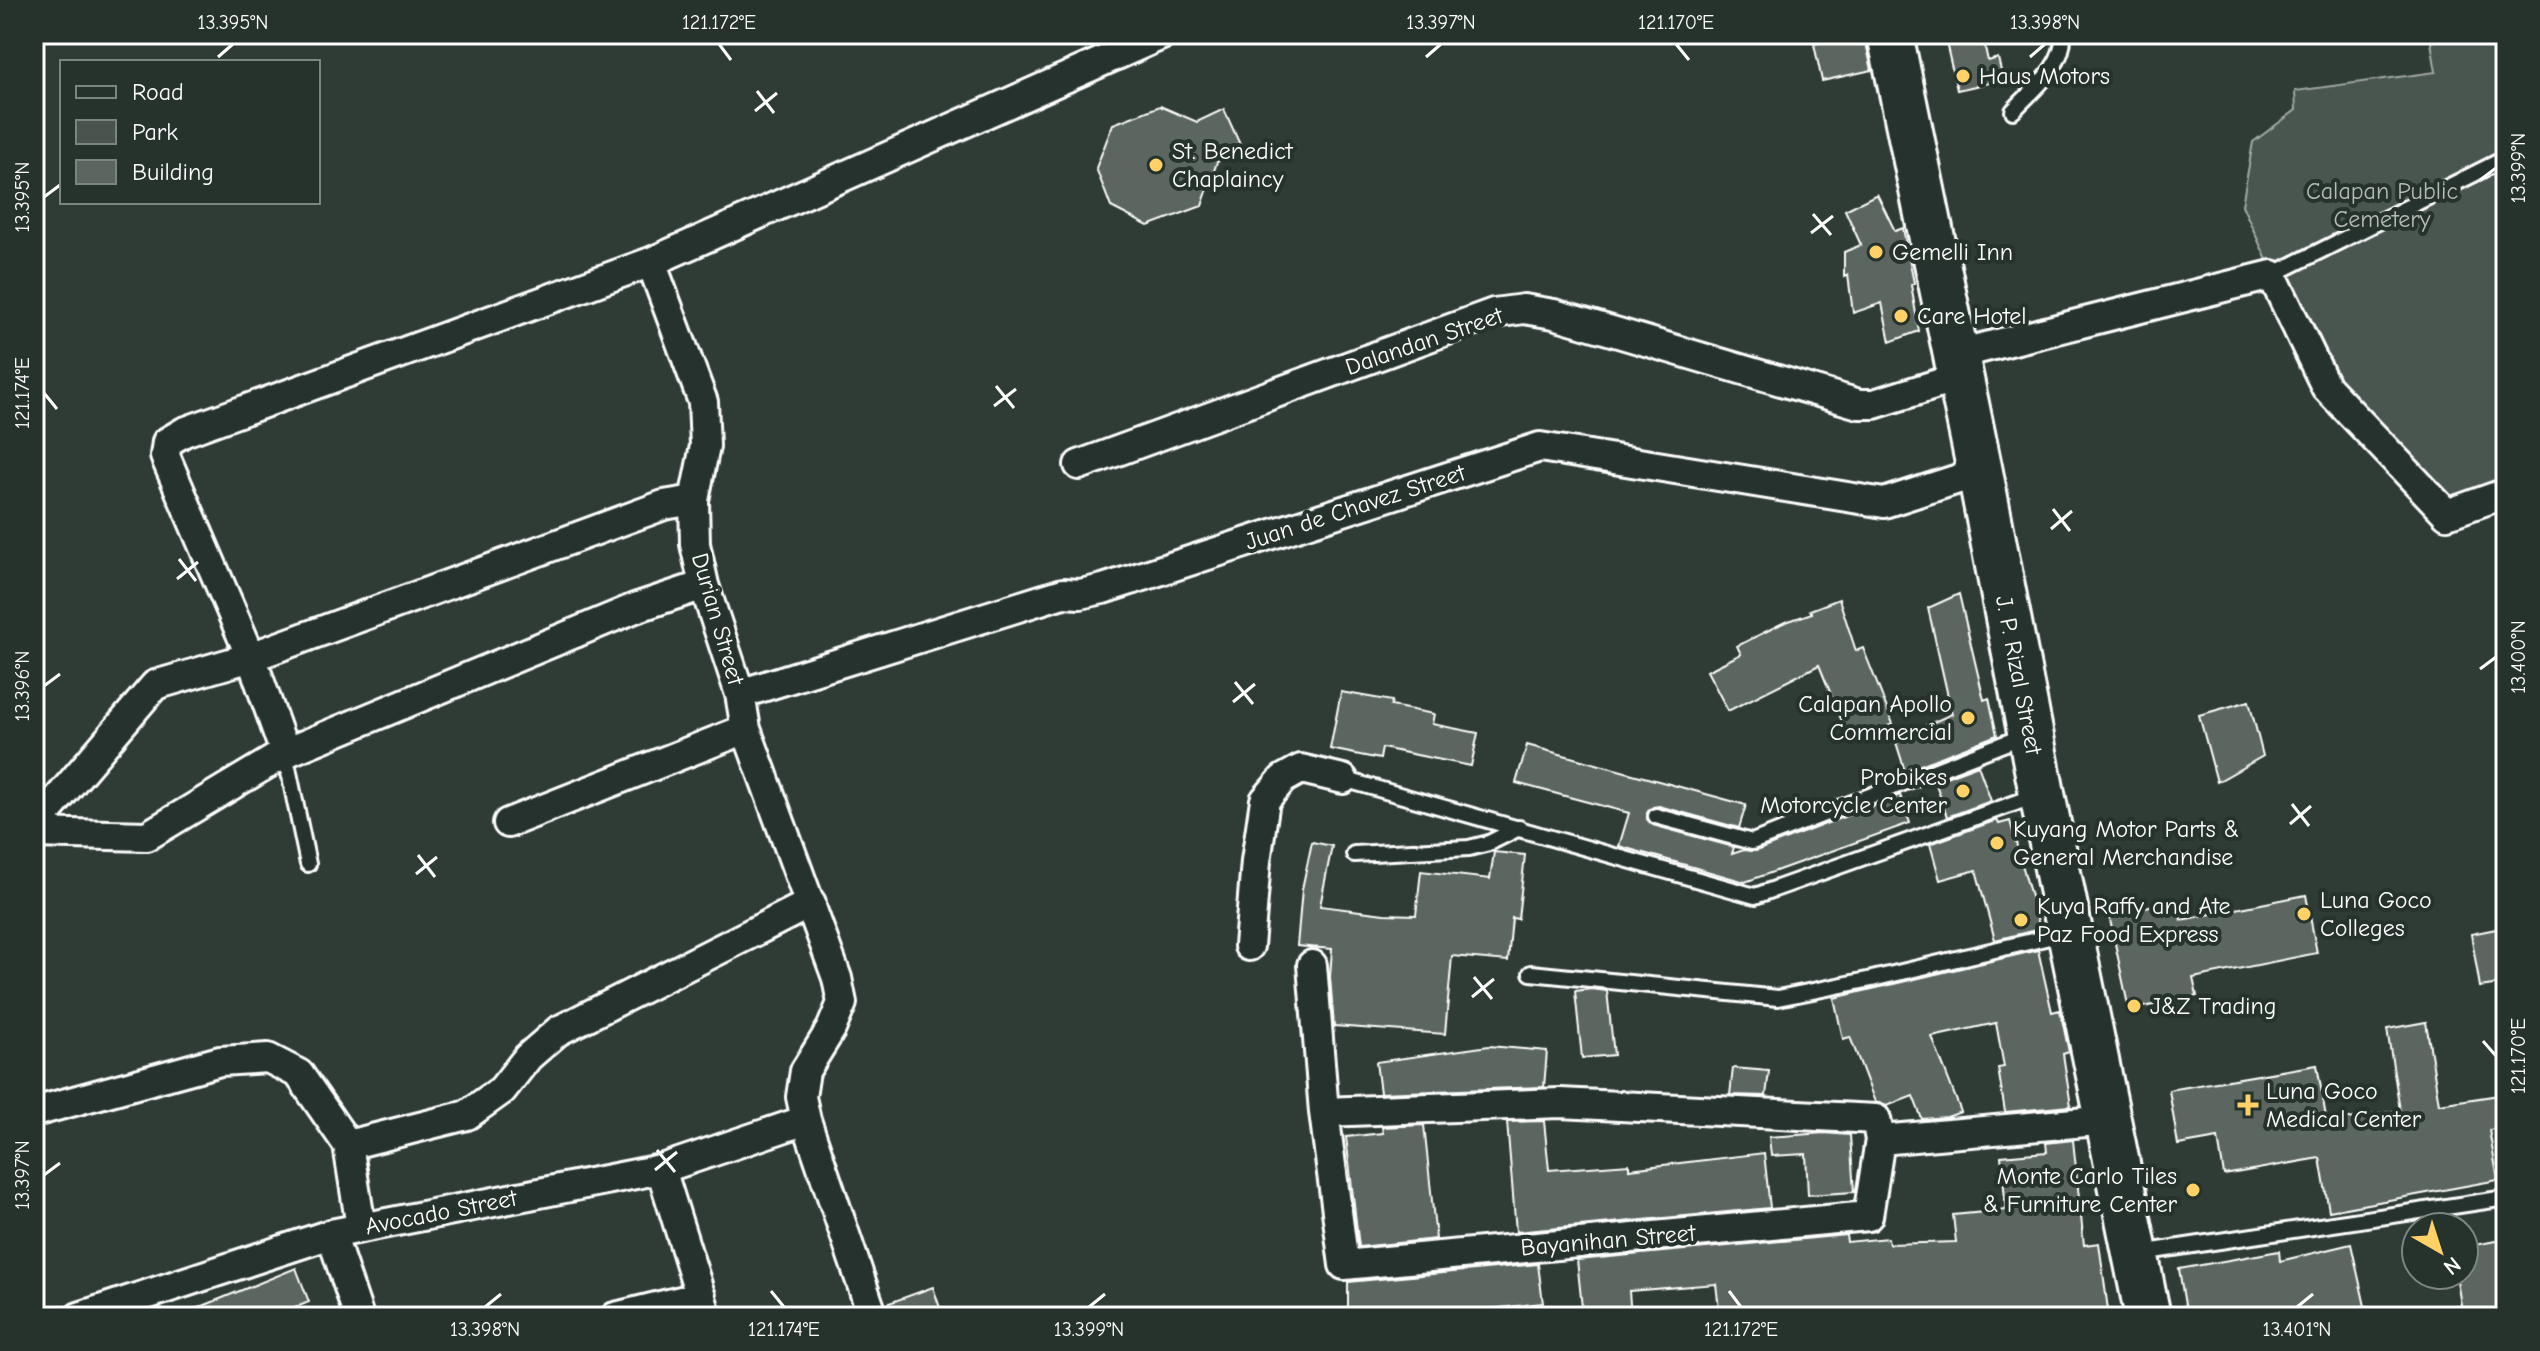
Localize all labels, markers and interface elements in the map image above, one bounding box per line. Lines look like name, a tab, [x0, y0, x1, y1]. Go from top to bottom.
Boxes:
text: 13.395°N	[198, 11, 268, 34]
text: 121.172°E	[682, 11, 756, 34]
text: 13.397°N	[1406, 11, 1476, 34]
text: 121.170°E	[1638, 11, 1714, 34]
text: 13.398°N	[2010, 11, 2080, 34]
legend	[60, 60, 320, 204]
place label: Haus Motors	[1979, 62, 2110, 90]
marker: Haus Motors	[1954, 67, 1972, 85]
text: Road	[132, 78, 184, 106]
text: Park	[132, 118, 178, 146]
text: 13.399°N	[2507, 133, 2530, 203]
place label: St. Benedict Chaplaincy	[1172, 137, 1294, 193]
marker: St. Benedict Chaplaincy	[1147, 156, 1165, 174]
text: Building	[132, 158, 214, 186]
text: 13.395°N	[11, 162, 34, 232]
park label: Calapan Public Cemetery	[2306, 177, 2458, 233]
place label: Gemelli Inn	[1892, 238, 2013, 266]
marker: Gemelli Inn	[1867, 243, 1885, 261]
street label: Dalandan Street	[1341, 301, 1508, 381]
place label: Care Hotel	[1917, 302, 2027, 330]
marker: Care Hotel	[1892, 307, 1910, 325]
text: 121.174°E	[11, 357, 34, 429]
street label: Juan de Chavez Street	[1241, 458, 1470, 556]
street label: Durian Street	[686, 550, 751, 689]
street label: J. P. Rizal Street	[1990, 593, 2048, 758]
text: 13.400°N	[2507, 620, 2530, 694]
text: 13.396°N	[11, 651, 34, 721]
place label: Calapan Apollo Commercial	[1798, 690, 1952, 746]
marker: Calapan Apollo Commercial	[1959, 709, 1977, 727]
place label: Probikes Motorcycle Center	[1760, 763, 1947, 819]
marker: Probikes Motorcycle Center	[1954, 782, 1972, 800]
place label: Kuyang Motor Parts & General Merchandise	[2013, 815, 2239, 871]
marker: Kuyang Motor Parts & General Merchandise	[1988, 834, 2006, 852]
place label: Luna Goco Colleges	[2320, 886, 2432, 942]
place label: Kuya Raffy and Ate Paz Food Express	[2037, 892, 2231, 948]
marker: Luna Goco Colleges	[2295, 905, 2313, 923]
marker: Kuya Raffy and Ate Paz Food Express	[2012, 911, 2030, 929]
place label: J&Z Trading	[2150, 992, 2277, 1020]
marker: J&Z Trading	[2125, 997, 2143, 1015]
text: 121.170°E	[2507, 1018, 2530, 1094]
place label: Luna Goco Medical Center	[2266, 1077, 2422, 1133]
marker: Luna Goco Medical Center	[2237, 1094, 2259, 1116]
text: 13.397°N	[11, 1140, 34, 1210]
place label: Monte Carlo Tiles & Furniture Center	[1983, 1162, 2177, 1218]
marker: Monte Carlo Tiles & Furniture Center	[2184, 1181, 2202, 1199]
street label: Avocado Street	[363, 1183, 520, 1240]
north arrow	[2400, 1211, 2480, 1291]
street label: Bayanihan Street	[1519, 1218, 1698, 1262]
text: N	[2438, 1251, 2466, 1280]
text: 13.398°N	[450, 1318, 520, 1341]
text: 121.174°E	[748, 1318, 820, 1341]
text: 13.399°N	[1054, 1318, 1124, 1341]
text: 121.172°E	[1704, 1318, 1778, 1341]
text: 13.401°N	[2263, 1318, 2331, 1341]

